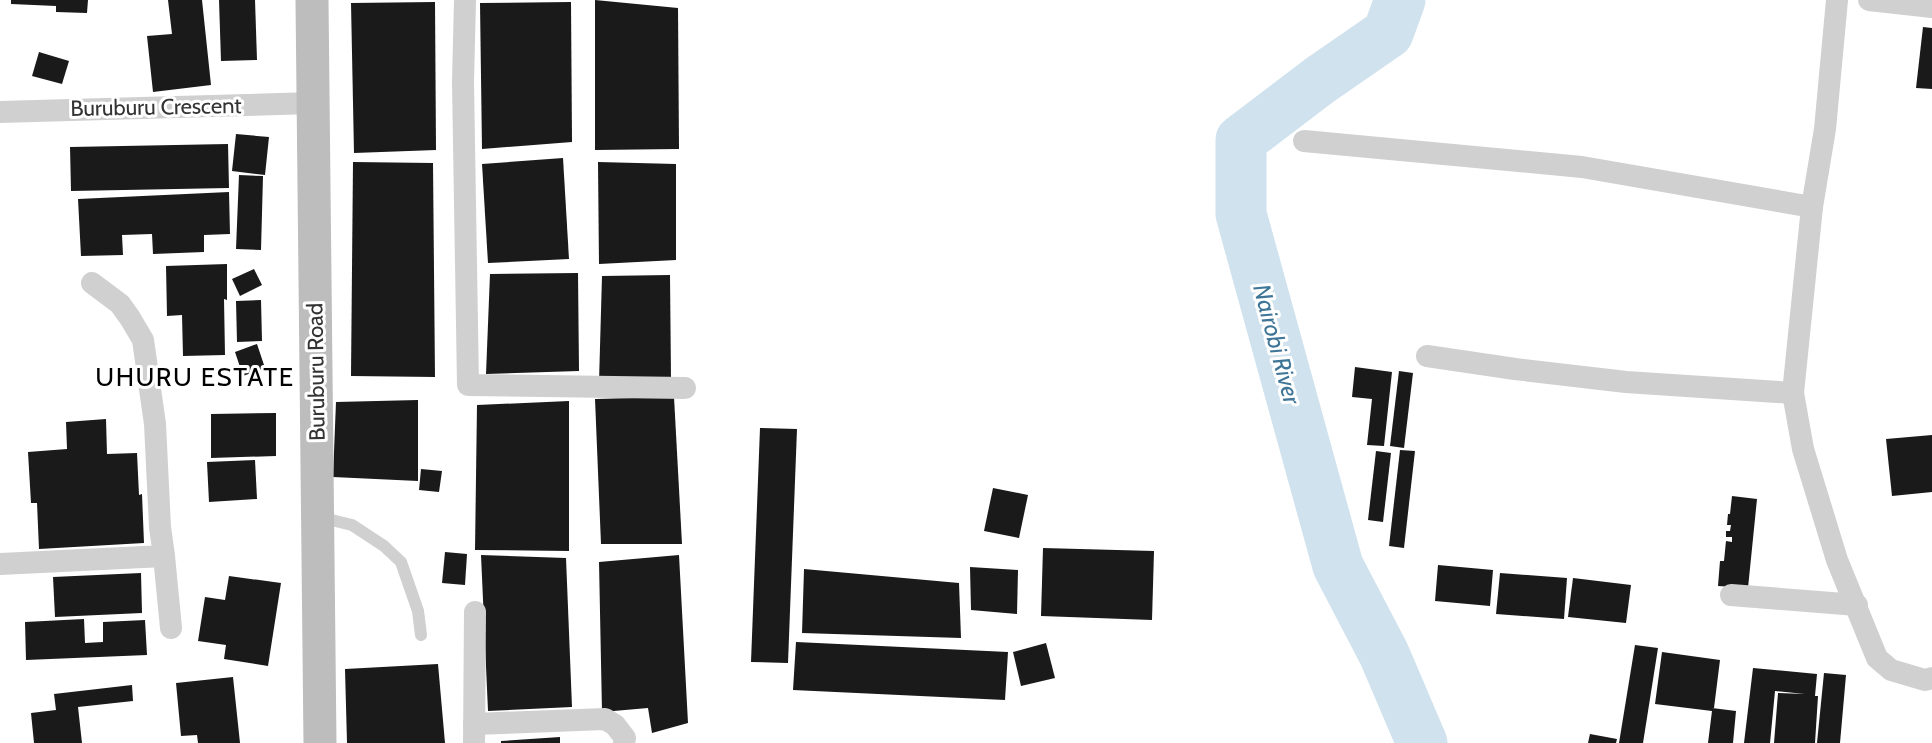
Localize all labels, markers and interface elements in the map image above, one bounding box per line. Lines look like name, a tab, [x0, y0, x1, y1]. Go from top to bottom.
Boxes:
street label: Buruburu Crescent	[70, 92, 242, 122]
water label: Nairobi River	[1247, 281, 1307, 409]
street label: Buruburu Road	[301, 303, 331, 441]
district label: UHURU ESTATE	[95, 361, 295, 393]

